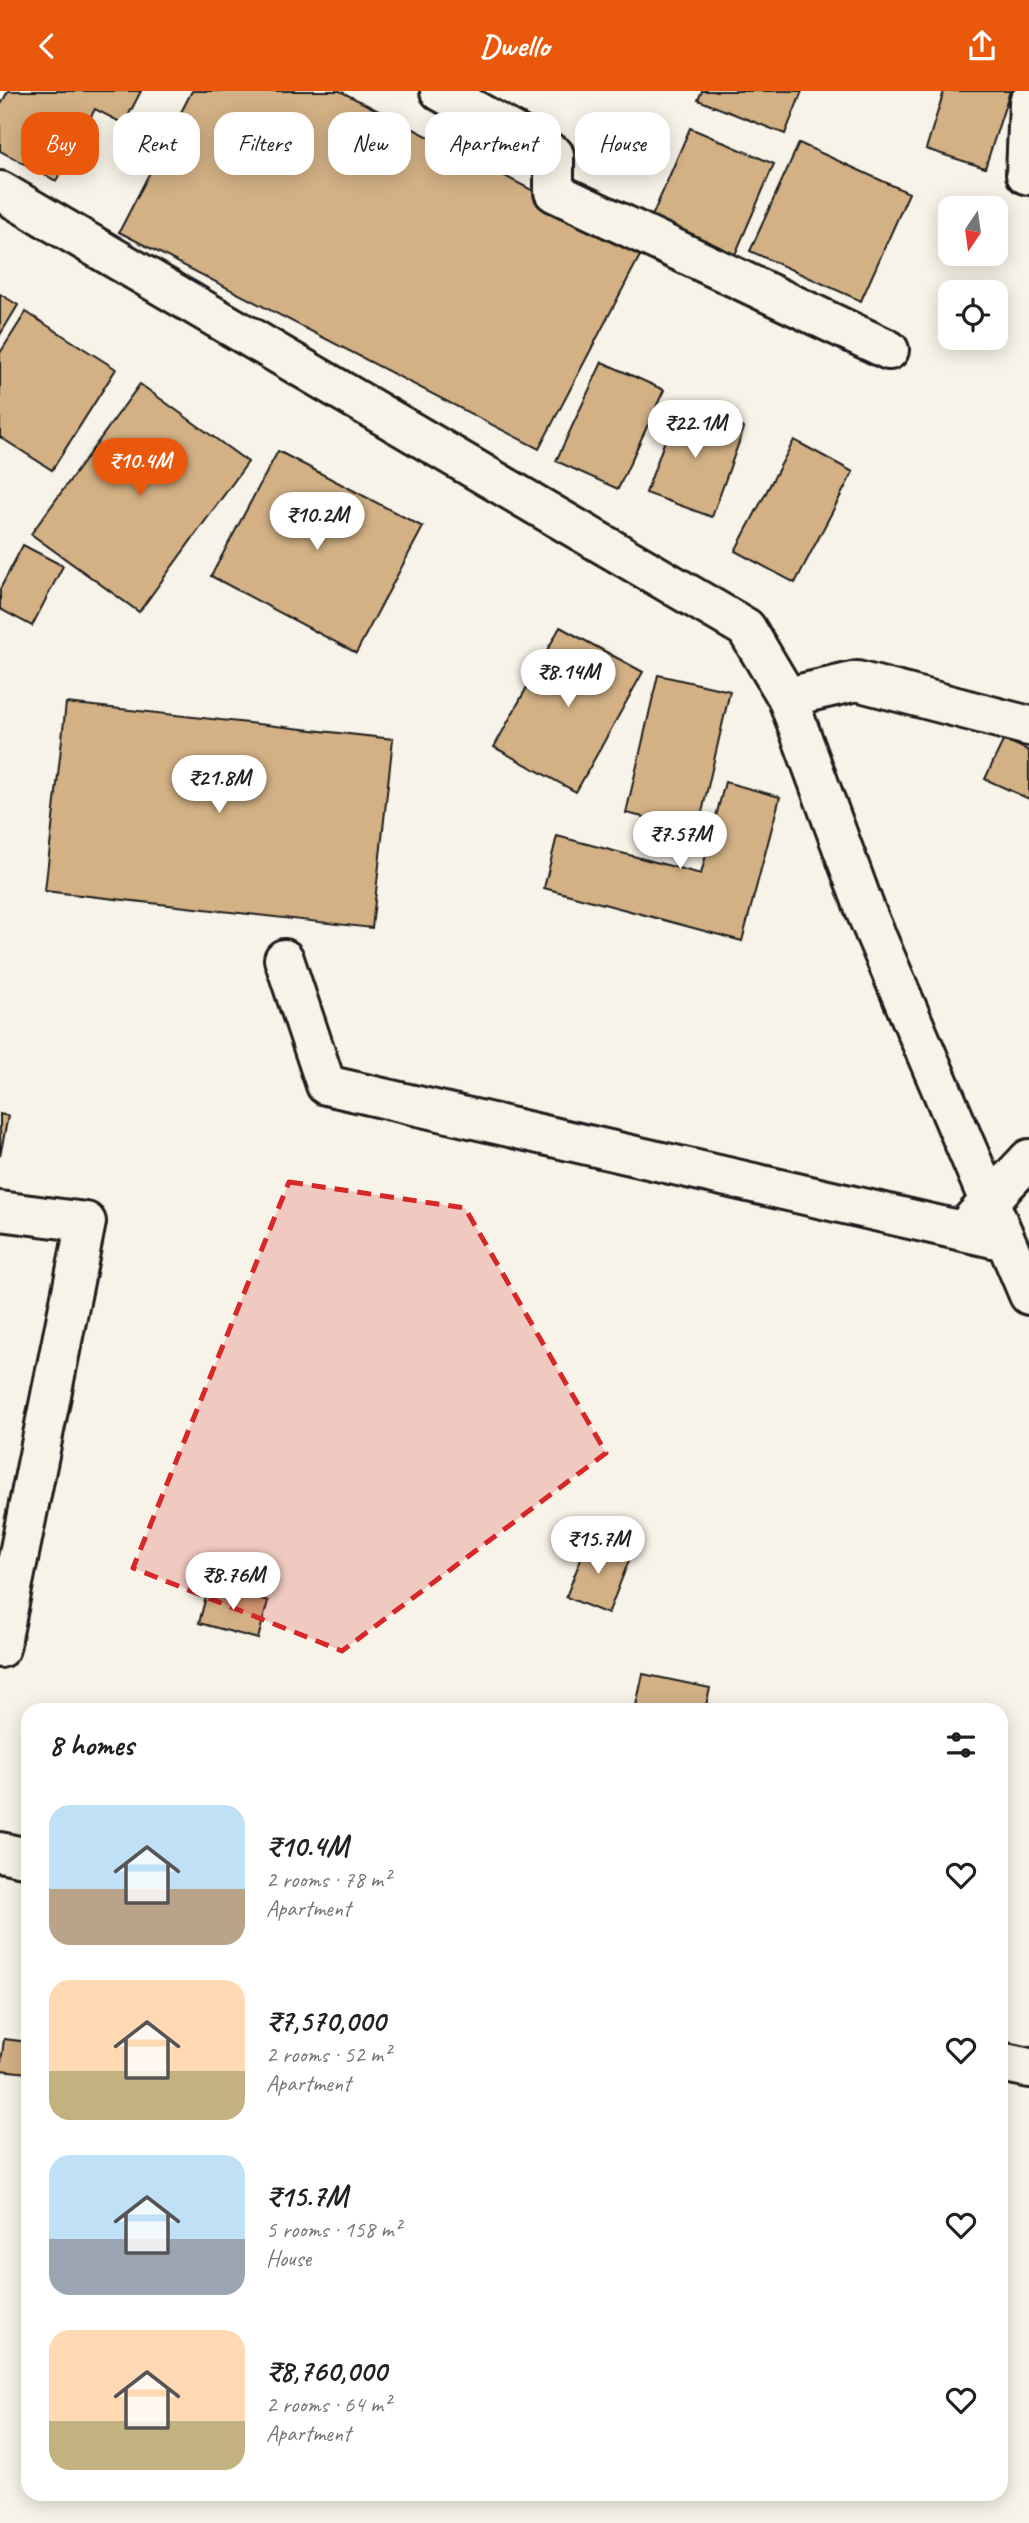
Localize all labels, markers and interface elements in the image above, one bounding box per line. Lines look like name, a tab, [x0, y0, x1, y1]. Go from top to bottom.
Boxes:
text: Dwello	[480, 25, 549, 66]
icon: back	[28, 27, 66, 65]
icon: share	[963, 27, 1001, 65]
chip: Buy	[21, 112, 99, 175]
chip: Rent	[113, 112, 200, 175]
chip: Filters	[214, 112, 314, 175]
chip: New	[328, 112, 411, 175]
chip: Apartment	[425, 112, 561, 175]
chip: House	[575, 112, 670, 175]
north arrow	[938, 196, 1008, 266]
map controls	[938, 196, 1008, 350]
button: locate	[938, 280, 1008, 350]
pin: ₹22.1M	[638, 401, 752, 460]
text: ₹22.1M	[664, 408, 726, 437]
pin: ₹10.4M	[83, 439, 197, 498]
text: ₹10.4M	[109, 446, 171, 475]
pin: ₹10.2M	[260, 493, 374, 552]
text: ₹10.2M	[286, 500, 348, 529]
pin: ₹8.14M	[511, 649, 625, 709]
text: ₹8.14M	[537, 657, 599, 686]
pin: ₹21.8M	[162, 755, 276, 815]
text: ₹21.8M	[188, 763, 250, 792]
pin: ₹7.57M	[623, 811, 737, 871]
text: ₹7.57M	[649, 819, 711, 848]
pin: ₹15.7M	[541, 1517, 655, 1576]
text: ₹15.7M	[567, 1524, 629, 1553]
pin: ₹8.76M	[176, 1553, 290, 1612]
text: ₹8.76M	[201, 1560, 265, 1589]
text: 8 homes	[49, 1726, 134, 1764]
icon: filters	[942, 1726, 980, 1764]
text: ₹10.4M	[266, 1827, 348, 1865]
icon: home	[105, 1833, 189, 1917]
icon: heart	[942, 1856, 980, 1894]
text: 2 rooms · 78 m²	[266, 1865, 390, 1894]
text: Apartment	[266, 1894, 351, 1923]
text: ₹7,570,000	[266, 2002, 385, 2040]
icon: home	[105, 2008, 189, 2092]
icon: heart	[942, 2031, 980, 2069]
text: 2 rooms · 52 m²	[266, 2040, 390, 2069]
text: Apartment	[266, 2069, 351, 2098]
text: ₹15.7M	[266, 2177, 347, 2215]
icon: home	[105, 2183, 189, 2267]
icon: heart	[942, 2206, 980, 2244]
text: 5 rooms · 158 m²	[266, 2215, 401, 2244]
text: House	[266, 2244, 311, 2273]
text: ₹8,760,000	[266, 2352, 386, 2390]
icon: home	[105, 2358, 189, 2442]
icon: heart	[942, 2381, 980, 2419]
text: 2 rooms · 64 m²	[266, 2390, 390, 2419]
text: Apartment	[266, 2419, 351, 2448]

